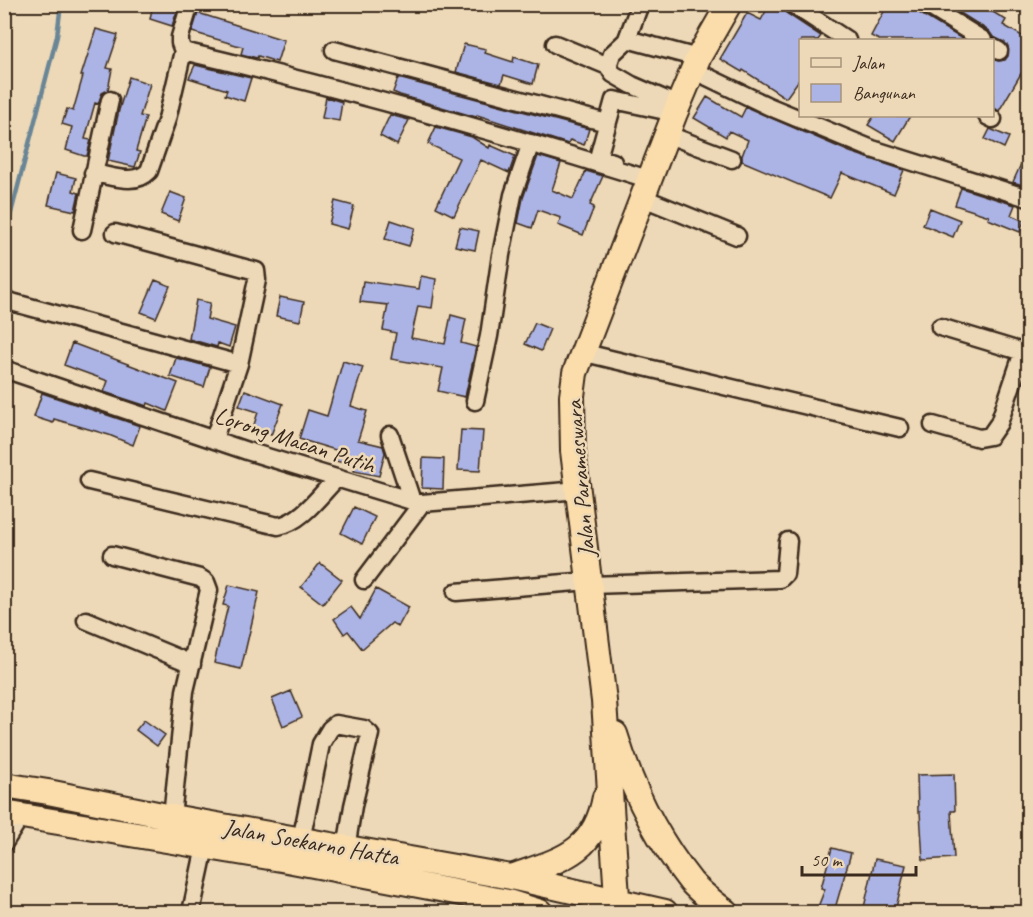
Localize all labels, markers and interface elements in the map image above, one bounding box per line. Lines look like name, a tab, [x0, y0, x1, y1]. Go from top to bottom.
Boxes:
legend	[799, 39, 994, 117]
text: Jalan	[852, 52, 885, 74]
text: Bangunan	[853, 82, 916, 104]
street label: Jalan Parameswara	[558, 398, 602, 560]
street label: Lorong Macan Putih	[211, 400, 381, 481]
street label: Jalan Soekarno Hatta	[220, 812, 402, 872]
scale bar	[802, 839, 916, 877]
text: 50 m	[811, 849, 844, 871]

